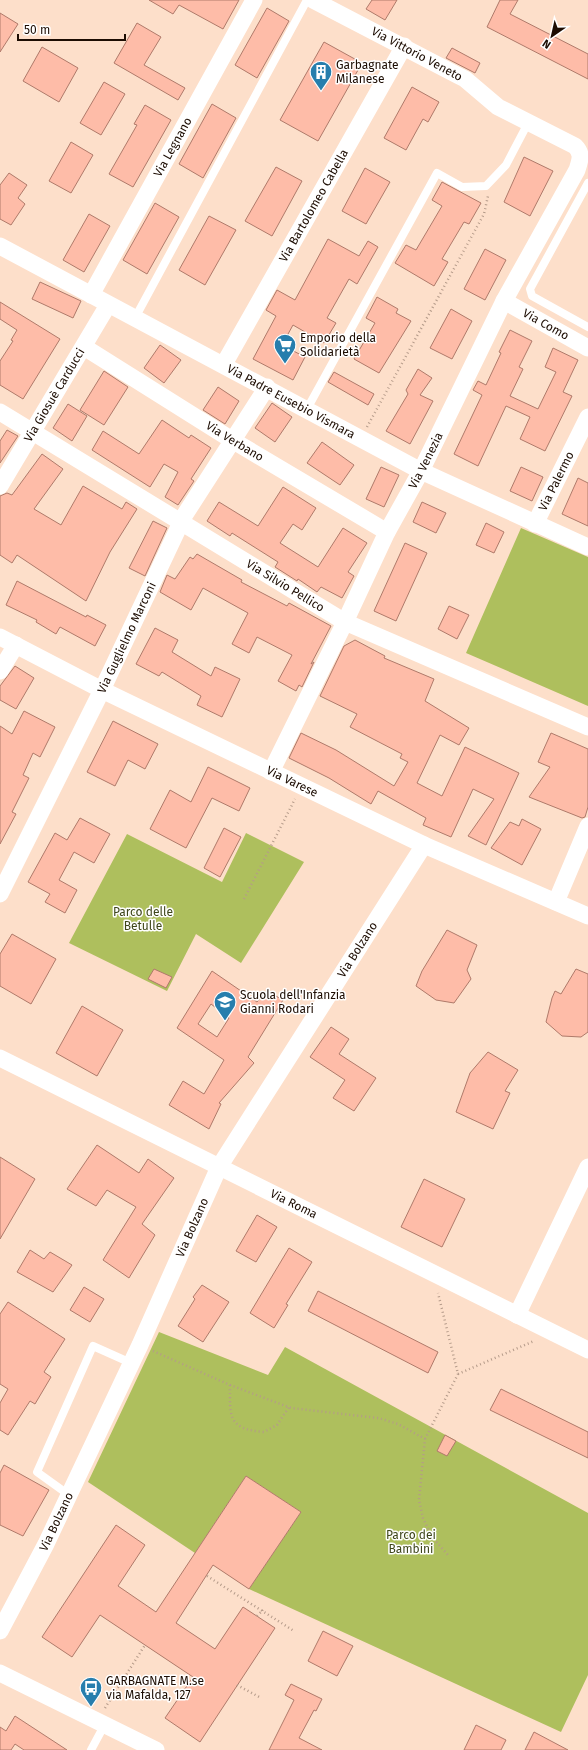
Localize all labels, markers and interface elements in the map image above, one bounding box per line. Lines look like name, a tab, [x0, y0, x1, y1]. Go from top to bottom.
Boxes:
scale bar	[18, 16, 125, 42]
north arrow	[532, 16, 572, 56]
text: 50 m	[24, 23, 50, 37]
street label: Via Vittorio Veneto	[369, 24, 465, 84]
text: N	[540, 36, 553, 51]
place label: Garbagnate Milanese	[336, 58, 399, 86]
building icon: Garbagnate Milanese	[308, 59, 334, 92]
street label: Via Legnano	[151, 115, 195, 179]
street label: Via Bartolomeo Cabella	[276, 147, 351, 264]
street label: Via Como	[520, 306, 571, 343]
place label: Emporio della Solidarietà	[300, 331, 376, 359]
supermarket icon: Emporio della Solidarietà	[272, 332, 298, 365]
street label: Via Giosuè Carducci	[21, 346, 88, 444]
street label: Via Padre Eusebio Vismara	[225, 362, 358, 441]
street label: Via Verbano	[203, 418, 266, 464]
street label: Via Venezia	[406, 430, 446, 491]
street label: Via Palermo	[536, 449, 577, 513]
street label: Via Silvio Pellico	[244, 557, 327, 615]
street label: Via Guglielmo Marconi	[95, 580, 159, 695]
street label: Via Varese	[264, 763, 320, 800]
park label: Parco delle Betulle	[113, 905, 173, 933]
street label: Via Bolzano	[334, 919, 380, 980]
place label: Scuola dell'Infanzia Gianni Rodari	[240, 988, 346, 1016]
school or university icon: Scuola dell'Infanzia Gianni Rodari	[212, 989, 238, 1022]
street label: Via Roma	[268, 1186, 320, 1221]
street label: Via Bolzano	[173, 1196, 211, 1259]
street label: Via Bolzano	[36, 1490, 76, 1554]
park label: Parco dei Bambini	[386, 1528, 436, 1556]
place label: GARBAGNATE M.se via Mafalda, 127	[106, 1674, 204, 1702]
bus stop icon: GARBAGNATE M.se via Mafalda, 127	[78, 1675, 104, 1708]

